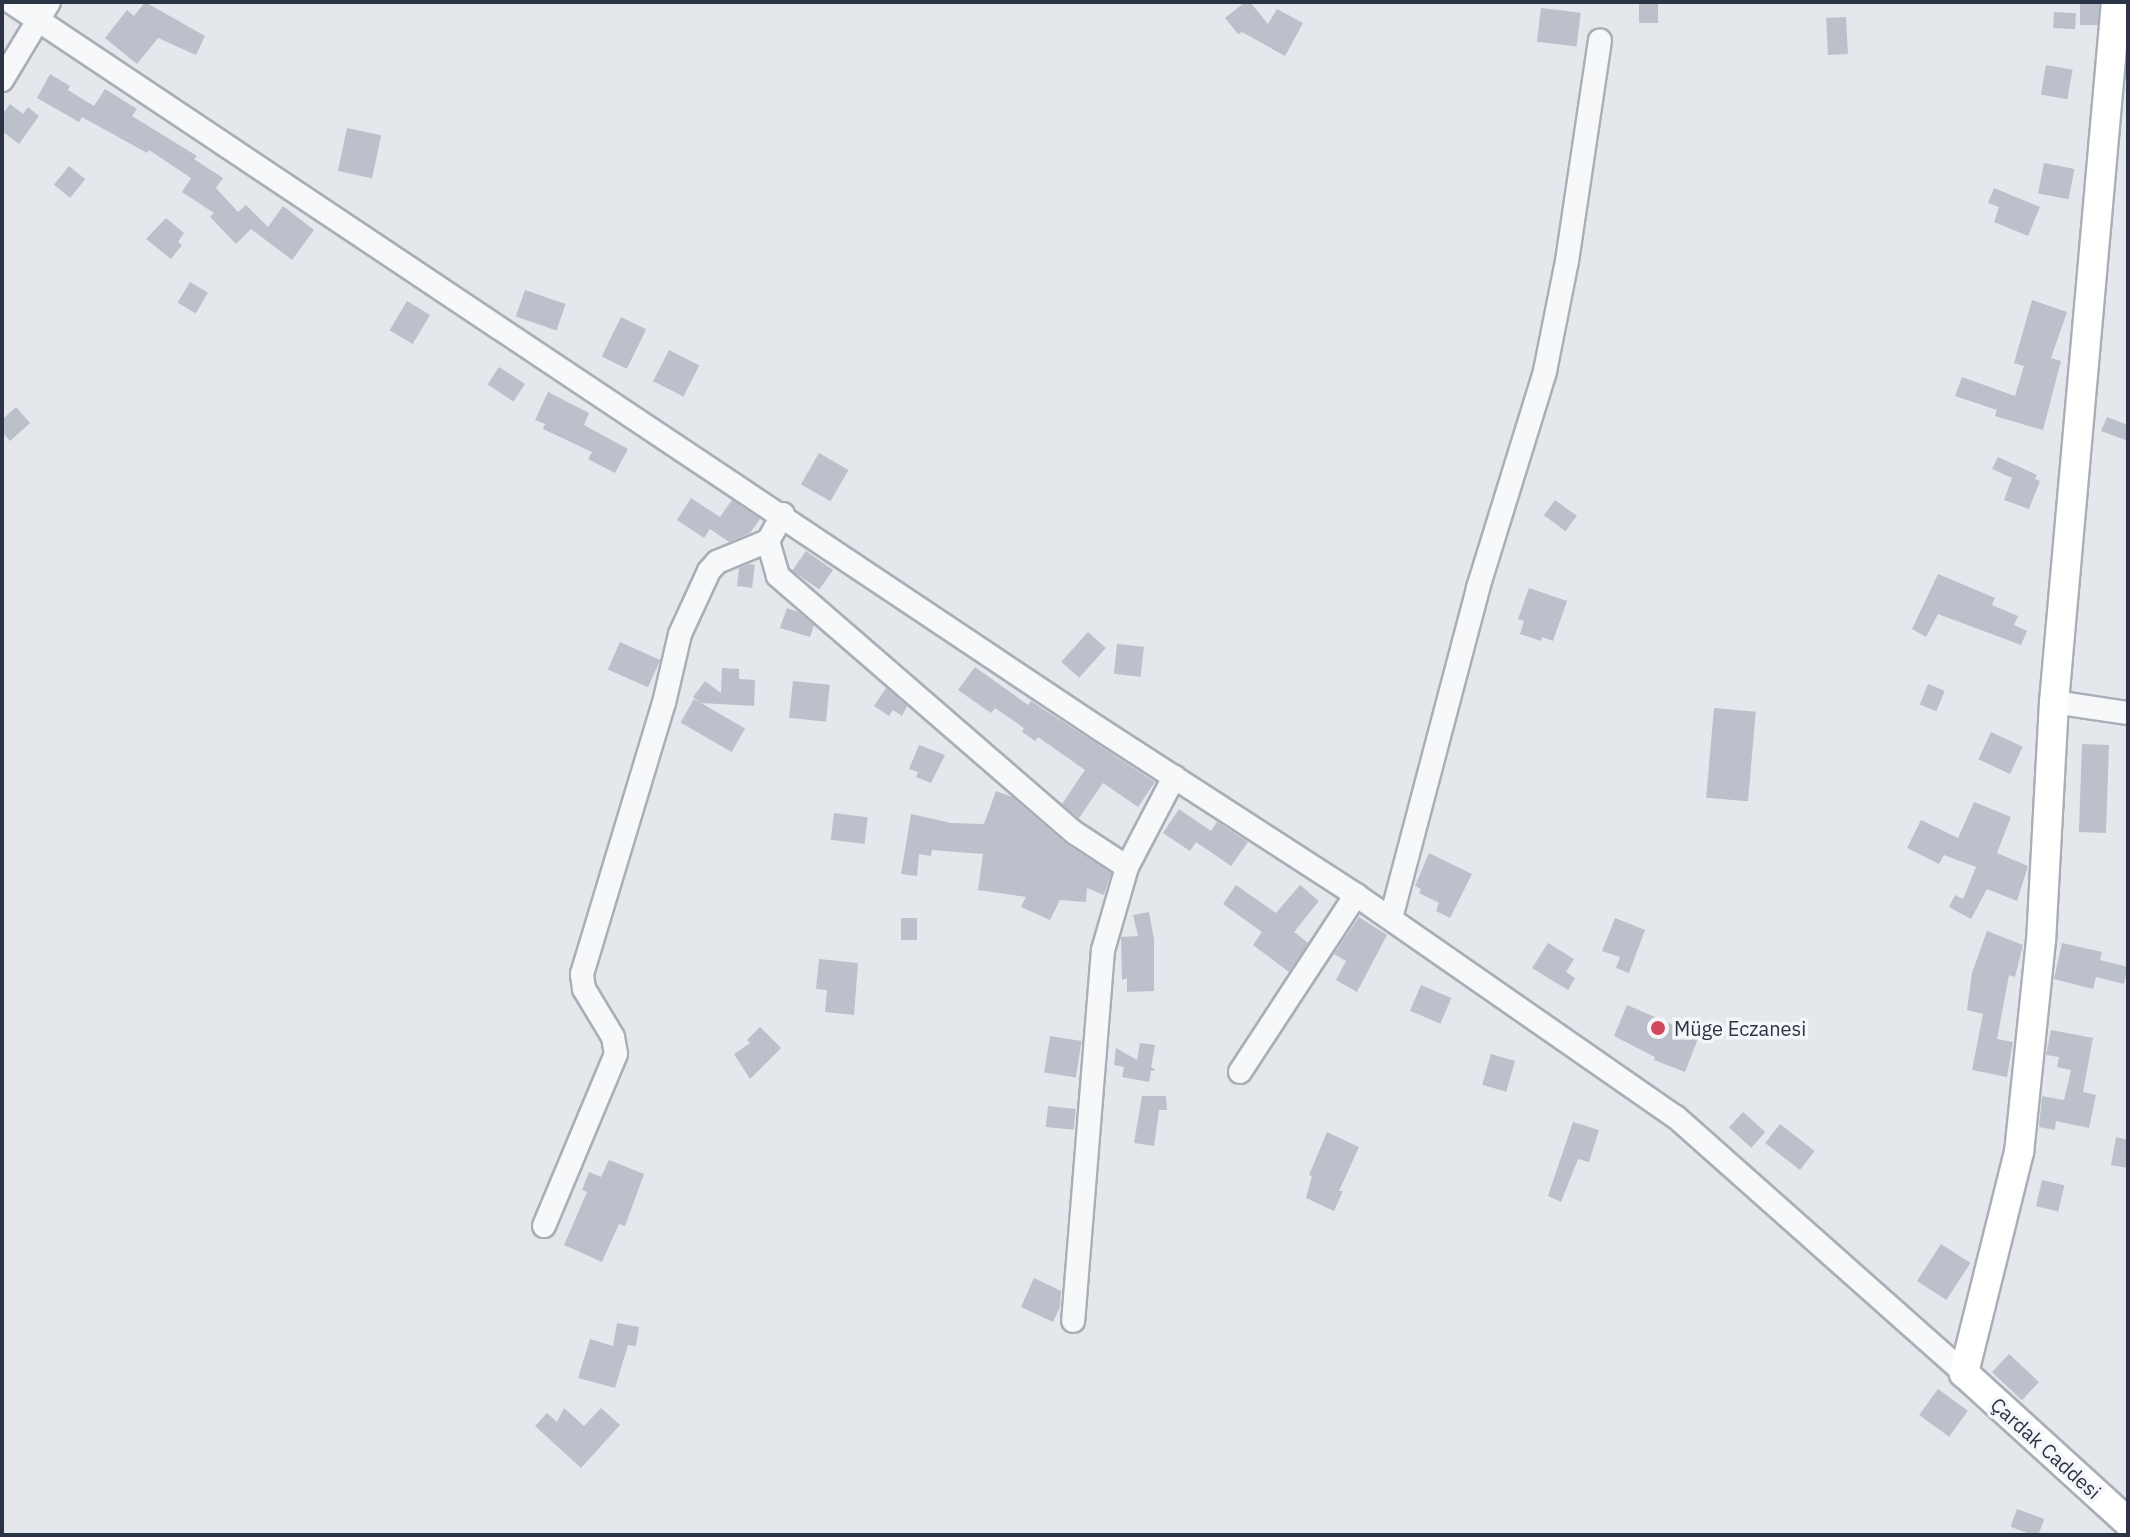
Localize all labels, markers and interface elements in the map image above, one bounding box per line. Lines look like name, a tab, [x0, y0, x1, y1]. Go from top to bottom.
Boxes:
place label: Müge Eczanesi	[1674, 1016, 1806, 1040]
marker: Müge Eczanesi	[1649, 1019, 1667, 1037]
street label: Çardak Caddesi	[1986, 1392, 2106, 1504]

